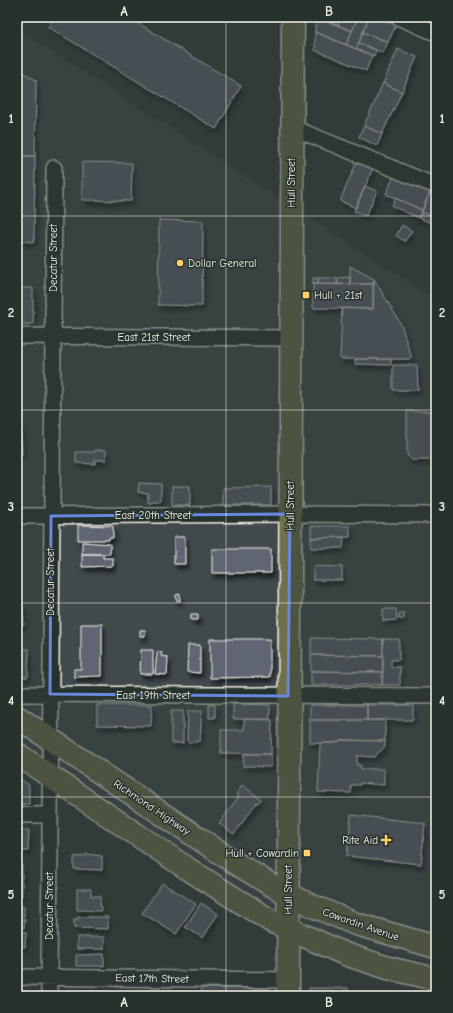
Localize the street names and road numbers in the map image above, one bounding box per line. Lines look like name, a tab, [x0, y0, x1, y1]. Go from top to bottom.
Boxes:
street label: Hull Street	[285, 157, 298, 208]
street label: Decatur Street	[47, 223, 60, 292]
street label: East 21st Street	[118, 331, 191, 344]
street label: Hull Street	[284, 480, 297, 531]
street label: East 20th Street	[115, 509, 192, 522]
street label: Decatur Street	[44, 547, 57, 616]
street label: East 19th Street	[116, 689, 191, 702]
street label: Richmond Highway	[111, 777, 193, 838]
street label: Hull Street	[282, 864, 295, 915]
street label: Decatur Street	[43, 871, 56, 940]
street label: Cowardin Avenue	[321, 905, 401, 944]
street label: East 17th Street	[115, 971, 190, 986]

